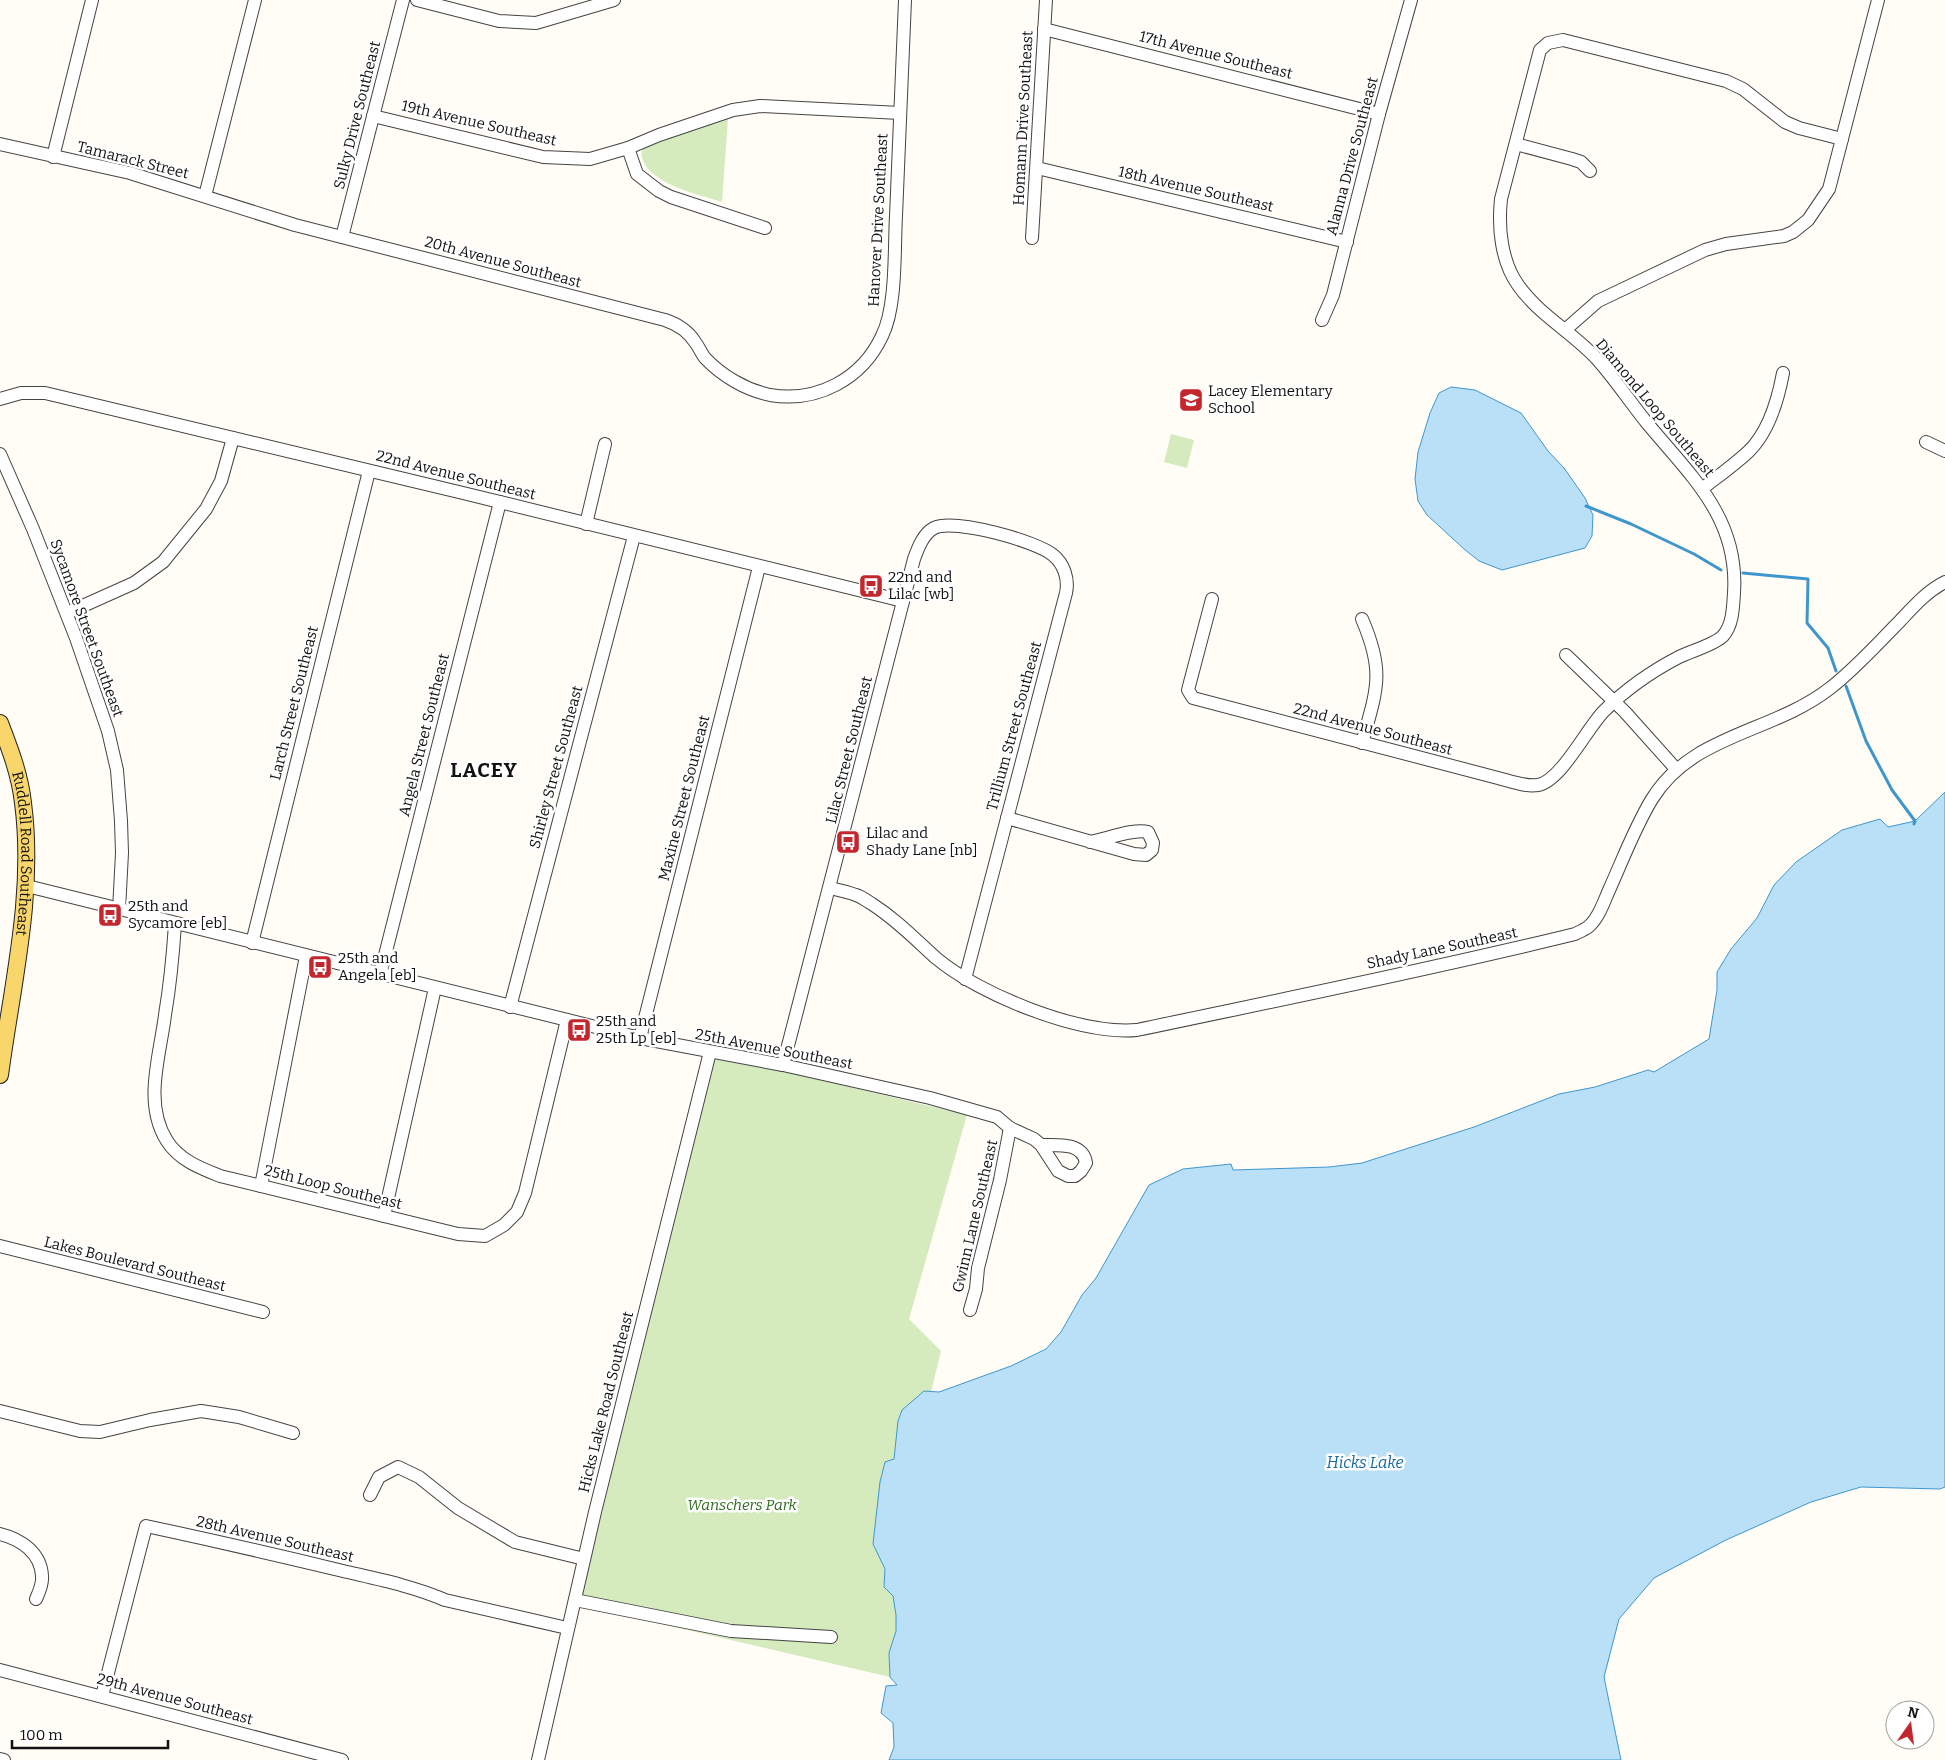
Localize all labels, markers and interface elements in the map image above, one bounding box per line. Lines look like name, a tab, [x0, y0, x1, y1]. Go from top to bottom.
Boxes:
street label: 17th Avenue Southeast	[1138, 27, 1295, 83]
street label: Homann Drive Southeast	[1009, 30, 1037, 206]
street label: Sulky Drive Southeast	[330, 39, 384, 191]
street label: Alanna Drive Southeast	[1322, 74, 1382, 237]
street label: 19th Avenue Southeast	[400, 96, 559, 150]
street label: Hanover Drive Southeast	[864, 132, 892, 307]
street label: Tamarack Street	[75, 137, 191, 183]
street label: 18th Avenue Southeast	[1117, 162, 1276, 216]
street label: 20th Avenue Southeast	[423, 232, 584, 292]
street label: Diamond Loop Southeast	[1592, 335, 1718, 481]
place label: Lacey Elementary School	[1208, 382, 1333, 417]
school or university icon: Lacey Elementary School	[1178, 387, 1204, 413]
street label: 22nd Avenue Southeast	[374, 446, 538, 504]
street label: Sycamore Street Southeast	[46, 537, 128, 720]
place label: 22nd and Lilac [wb]	[888, 568, 954, 603]
bus stop icon: 22nd and Lilac [wb]	[858, 573, 884, 599]
street label: Larch Street Southeast	[266, 624, 322, 782]
street label: Trillium Street Southeast	[983, 639, 1045, 813]
street label: Angela Street Southeast	[395, 651, 453, 818]
street label: Lilac Street Southeast	[822, 674, 876, 826]
street label: Shirley Street Southeast	[526, 683, 587, 850]
street label: 22nd Avenue Southeast	[1292, 699, 1455, 759]
street label: Maxine Street Southeast	[655, 713, 713, 883]
district label: LACEY	[450, 758, 518, 782]
street label: Ruddell Road Southeast	[8, 769, 35, 937]
place label: Lilac and Shady Lane [nb]	[866, 824, 978, 859]
bus stop icon: Lilac and Shady Lane [nb]	[835, 829, 861, 855]
place label: 25th and Sycamore [eb]	[128, 897, 227, 932]
bus stop icon: 25th and Sycamore [eb]	[97, 902, 123, 928]
street label: Shady Lane Southeast	[1365, 923, 1519, 973]
place label: 25th and Angela [eb]	[338, 949, 417, 984]
bus stop icon: 25th and Angela [eb]	[307, 954, 333, 980]
place label: 25th and 25th Lp [eb]	[596, 1012, 677, 1047]
bus stop icon: 25th and 25th Lp [eb]	[566, 1017, 592, 1043]
street label: 25th Avenue Southeast	[694, 1025, 855, 1073]
street label: Gwinn Lane Southeast	[949, 1137, 1001, 1294]
street label: 25th Loop Southeast	[262, 1161, 404, 1213]
street label: Lakes Boulevard Southeast	[42, 1233, 228, 1295]
street label: Hicks Lake Road Southeast	[575, 1309, 637, 1494]
water label: Hicks Lake	[1326, 1453, 1404, 1472]
park label: Wanschers Park	[687, 1496, 798, 1514]
street label: 28th Avenue Southeast	[195, 1512, 356, 1566]
street label: 29th Avenue Southeast	[95, 1670, 255, 1729]
north arrow	[1885, 1700, 1935, 1750]
text: N	[1906, 1703, 1921, 1722]
scale bar	[12, 1718, 169, 1750]
text: 100 m	[20, 1726, 63, 1744]

